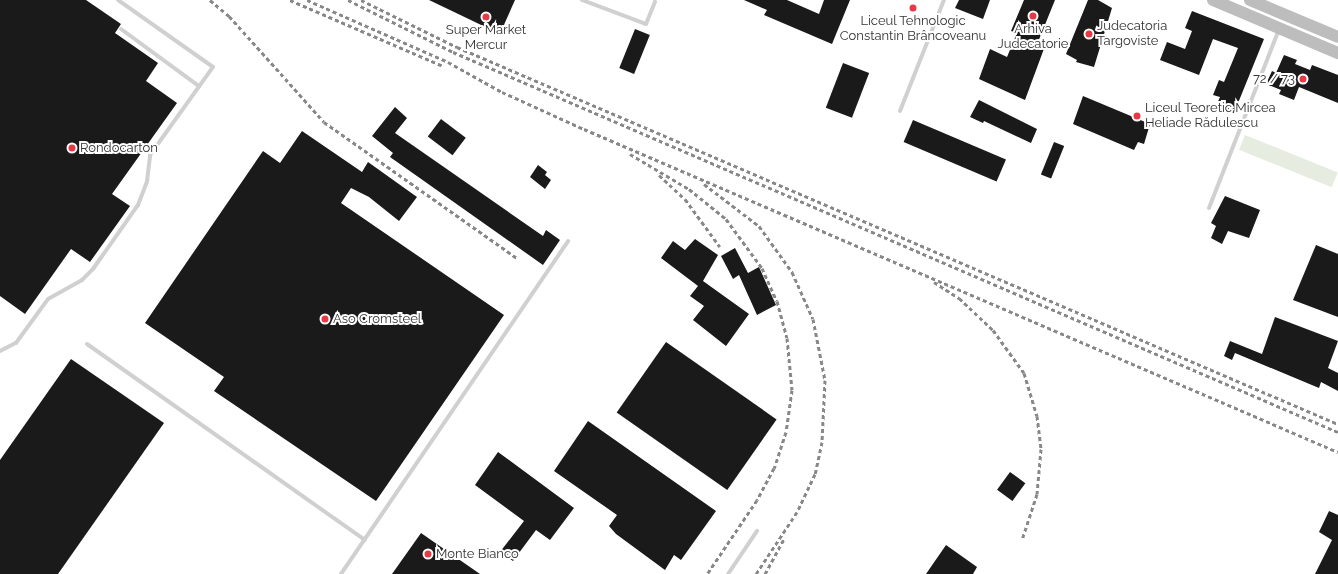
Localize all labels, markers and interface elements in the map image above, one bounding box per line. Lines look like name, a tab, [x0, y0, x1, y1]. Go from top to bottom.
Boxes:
marker: Liceul Tehnologic Constantin Brâncoveanu	[908, 3, 918, 13]
marker: Arhiva Judecatorie	[1028, 11, 1038, 21]
marker: Super Market Mercur	[481, 12, 491, 22]
place label: Liceul Tehnologic Constantin Brâncoveanu	[840, 14, 986, 45]
place label: Judecatoria Targoviste	[1097, 19, 1167, 50]
place label: Arhiva Judecatorie	[998, 22, 1068, 53]
place label: Super Market Mercur	[446, 23, 526, 54]
marker: Judecatoria Targoviste	[1084, 29, 1094, 39]
place label: 72 / 73	[1253, 71, 1295, 87]
marker: 72 / 73	[1298, 74, 1308, 84]
place label: Liceul Teoretic Mircea Heliade Rădulescu	[1145, 101, 1276, 132]
marker: Liceul Teoretic Mircea Heliade Rădulescu	[1132, 111, 1142, 121]
place label: Rondocarton	[80, 140, 158, 156]
marker: Rondocarton	[67, 143, 77, 153]
place label: Aso Cromsteel	[333, 311, 421, 327]
marker: Aso Cromsteel	[320, 314, 330, 324]
place label: Monte Bianco	[436, 546, 519, 562]
marker: Monte Bianco	[423, 549, 433, 559]

